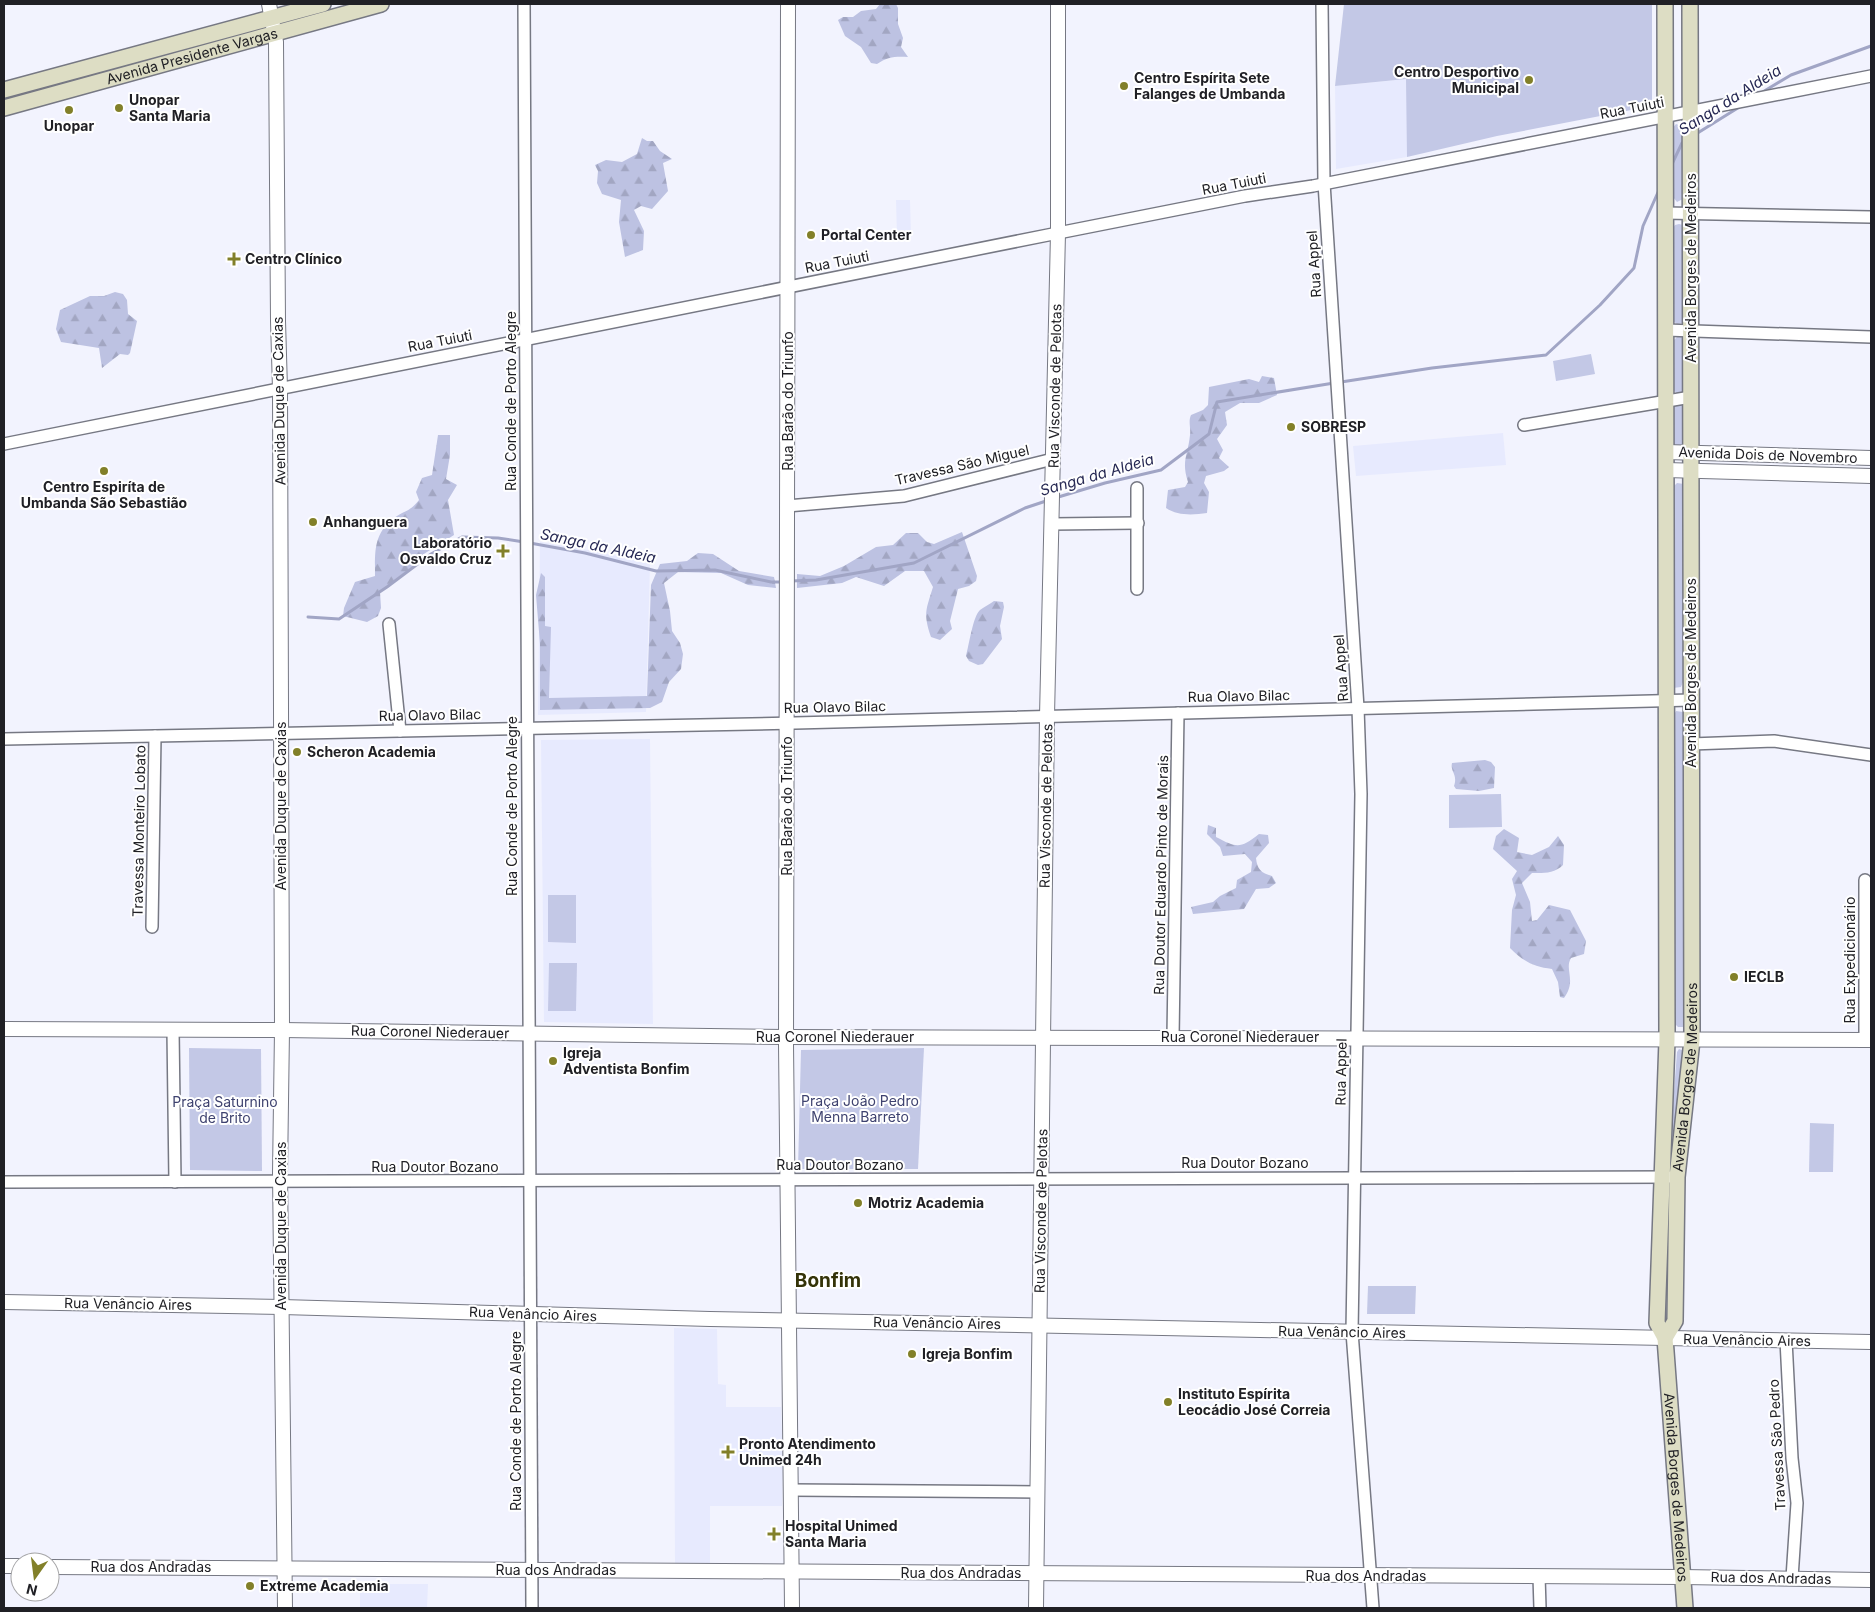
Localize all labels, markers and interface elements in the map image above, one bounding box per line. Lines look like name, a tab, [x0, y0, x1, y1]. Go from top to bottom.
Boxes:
street label: Avenida Presidente Vargas	[104, 24, 279, 87]
water label: Sanga da Aldeia	[1675, 60, 1785, 139]
place label: Centro Desportivo Municipal	[1394, 63, 1519, 96]
place label: Centro Espírita Sete Falanges de Umbanda	[1134, 69, 1285, 102]
marker: Centro Desportivo Municipal	[1523, 74, 1535, 86]
marker: Centro Espírita Sete Falanges de Umbanda	[1118, 80, 1130, 92]
place label: Unopar Santa Maria	[129, 91, 211, 124]
street label: Rua Tuiuti	[1598, 93, 1665, 122]
marker: Unopar Santa Maria	[113, 102, 125, 114]
marker: Unopar	[63, 104, 75, 116]
place label: Unopar	[44, 117, 94, 134]
street label: Rua Tuiuti	[1200, 169, 1267, 198]
street label: Avenida Borges de Medeiros	[1682, 173, 1699, 363]
place label: Portal Center	[821, 226, 912, 243]
marker: Portal Center	[805, 229, 817, 241]
street label: Rua Appel	[1303, 230, 1324, 298]
street label: Rua Tuiuti	[803, 247, 870, 276]
place label: Centro Clínico	[245, 250, 342, 267]
marker: Centro Clínico	[227, 252, 241, 266]
street label: Rua Visconde de Pelotas	[1045, 304, 1064, 468]
street label: Rua Conde de Porto Alegre	[502, 311, 519, 491]
street label: Avenida Duque de Caxias	[269, 316, 288, 486]
street label: Rua Tuiuti	[406, 326, 473, 355]
street label: Rua Barão do Triunfo	[779, 331, 796, 471]
place label: SOBRESP	[1301, 418, 1366, 435]
marker: SOBRESP	[1285, 421, 1297, 433]
street label: Travessa São Miguel	[893, 441, 1031, 488]
street label: Avenida Dois de Novembro	[1678, 443, 1858, 466]
water label: Sanga da Aldeia	[1038, 449, 1156, 500]
marker: Centro Espiríta de Umbanda São Sebastião	[98, 465, 110, 477]
place label: Centro Espiríta de Umbanda São Sebastião	[21, 478, 188, 511]
place label: Anhanguera	[323, 513, 407, 530]
marker: Anhanguera	[307, 516, 319, 528]
water label: Sanga da Aldeia	[539, 524, 658, 567]
place label: Laboratório Osvaldo Cruz	[400, 534, 492, 567]
marker: Laboratório Osvaldo Cruz	[496, 544, 510, 558]
street label: Avenida Borges de Medeiros	[1682, 578, 1699, 768]
street label: Rua Appel	[1330, 634, 1351, 702]
street label: Rua Olavo Bilac	[1188, 686, 1290, 705]
street label: Rua Olavo Bilac	[784, 697, 886, 716]
street label: Rua Olavo Bilac	[379, 705, 481, 724]
street label: Rua Conde de Porto Alegre	[503, 716, 520, 896]
street label: Avenida Duque de Caxias	[272, 722, 289, 890]
street label: Rua Visconde de Pelotas	[1036, 724, 1055, 888]
street label: Rua Barão do Triunfo	[778, 736, 795, 876]
place label: Scheron Academia	[307, 743, 436, 760]
street label: Travessa Monteiro Lobato	[129, 745, 148, 917]
marker: Scheron Academia	[291, 746, 303, 758]
street label: Rua Doutor Eduardo Pinto de Morais	[1150, 755, 1171, 995]
street label: Rua Expedicionário	[1841, 896, 1858, 1024]
place label: IECLB	[1744, 968, 1784, 985]
marker: IECLB	[1728, 971, 1740, 983]
street label: Avenida Borges de Medeiros	[1669, 983, 1700, 1173]
street label: Rua Coronel Niederauer	[351, 1022, 509, 1041]
street label: Rua Coronel Niederauer	[756, 1028, 914, 1045]
street label: Rua Coronel Niederauer	[1161, 1028, 1319, 1045]
street label: Rua Appel	[1331, 1038, 1350, 1106]
place label: Igreja Adventista Bonfim	[563, 1044, 690, 1077]
marker: Igreja Adventista Bonfim	[547, 1055, 559, 1067]
park label: Praça João Pedro Menna Barreto	[801, 1092, 919, 1125]
park label: Praça Saturnino de Brito	[172, 1093, 278, 1126]
street label: Rua Visconde de Pelotas	[1031, 1129, 1050, 1293]
street label: Avenida Duque de Caxias	[272, 1142, 289, 1310]
street label: Rua Doutor Bozano	[1181, 1154, 1309, 1171]
street label: Rua Doutor Bozano	[776, 1156, 904, 1173]
street label: Rua Doutor Bozano	[371, 1158, 499, 1175]
place label: Motriz Academia	[868, 1194, 984, 1211]
marker: Motriz Academia	[852, 1197, 864, 1209]
district label: Bonfim	[795, 1269, 861, 1292]
street label: Rua Venâncio Aires	[64, 1294, 192, 1313]
street label: Rua Venâncio Aires	[469, 1303, 597, 1324]
street label: Rua Venâncio Aires	[873, 1313, 1001, 1332]
street label: Rua Venâncio Aires	[1278, 1322, 1406, 1341]
street label: Rua Venâncio Aires	[1683, 1330, 1811, 1349]
street label: Rua Conde de Porto Alegre	[507, 1331, 524, 1511]
place label: Igreja Bonfim	[922, 1345, 1013, 1362]
marker: Igreja Bonfim	[906, 1348, 918, 1360]
street label: Travessa São Pedro	[1765, 1379, 1788, 1511]
place label: Instituto Espírita Leocádio José Correia	[1178, 1385, 1331, 1418]
street label: Avenida Borges de Medeiros	[1661, 1392, 1692, 1583]
marker: Instituto Espírita Leocádio José Correia	[1162, 1396, 1174, 1408]
place label: Pronto Atendimento Unimed 24h	[739, 1435, 876, 1468]
marker: Pronto Atendimento Unimed 24h	[721, 1445, 735, 1459]
place label: Hospital Unimed Santa Maria	[785, 1517, 898, 1550]
marker: Hospital Unimed Santa Maria	[767, 1527, 781, 1541]
north arrow	[10, 1552, 60, 1602]
street label: Rua dos Andradas	[91, 1558, 211, 1575]
street label: Rua dos Andradas	[496, 1561, 616, 1578]
street label: Rua dos Andradas	[901, 1564, 1021, 1581]
street label: Rua dos Andradas	[1306, 1567, 1426, 1584]
street label: Rua dos Andradas	[1710, 1568, 1832, 1587]
place label: Extreme Academia	[260, 1577, 389, 1594]
marker: Extreme Academia	[244, 1580, 256, 1592]
text: N	[25, 1581, 39, 1600]

